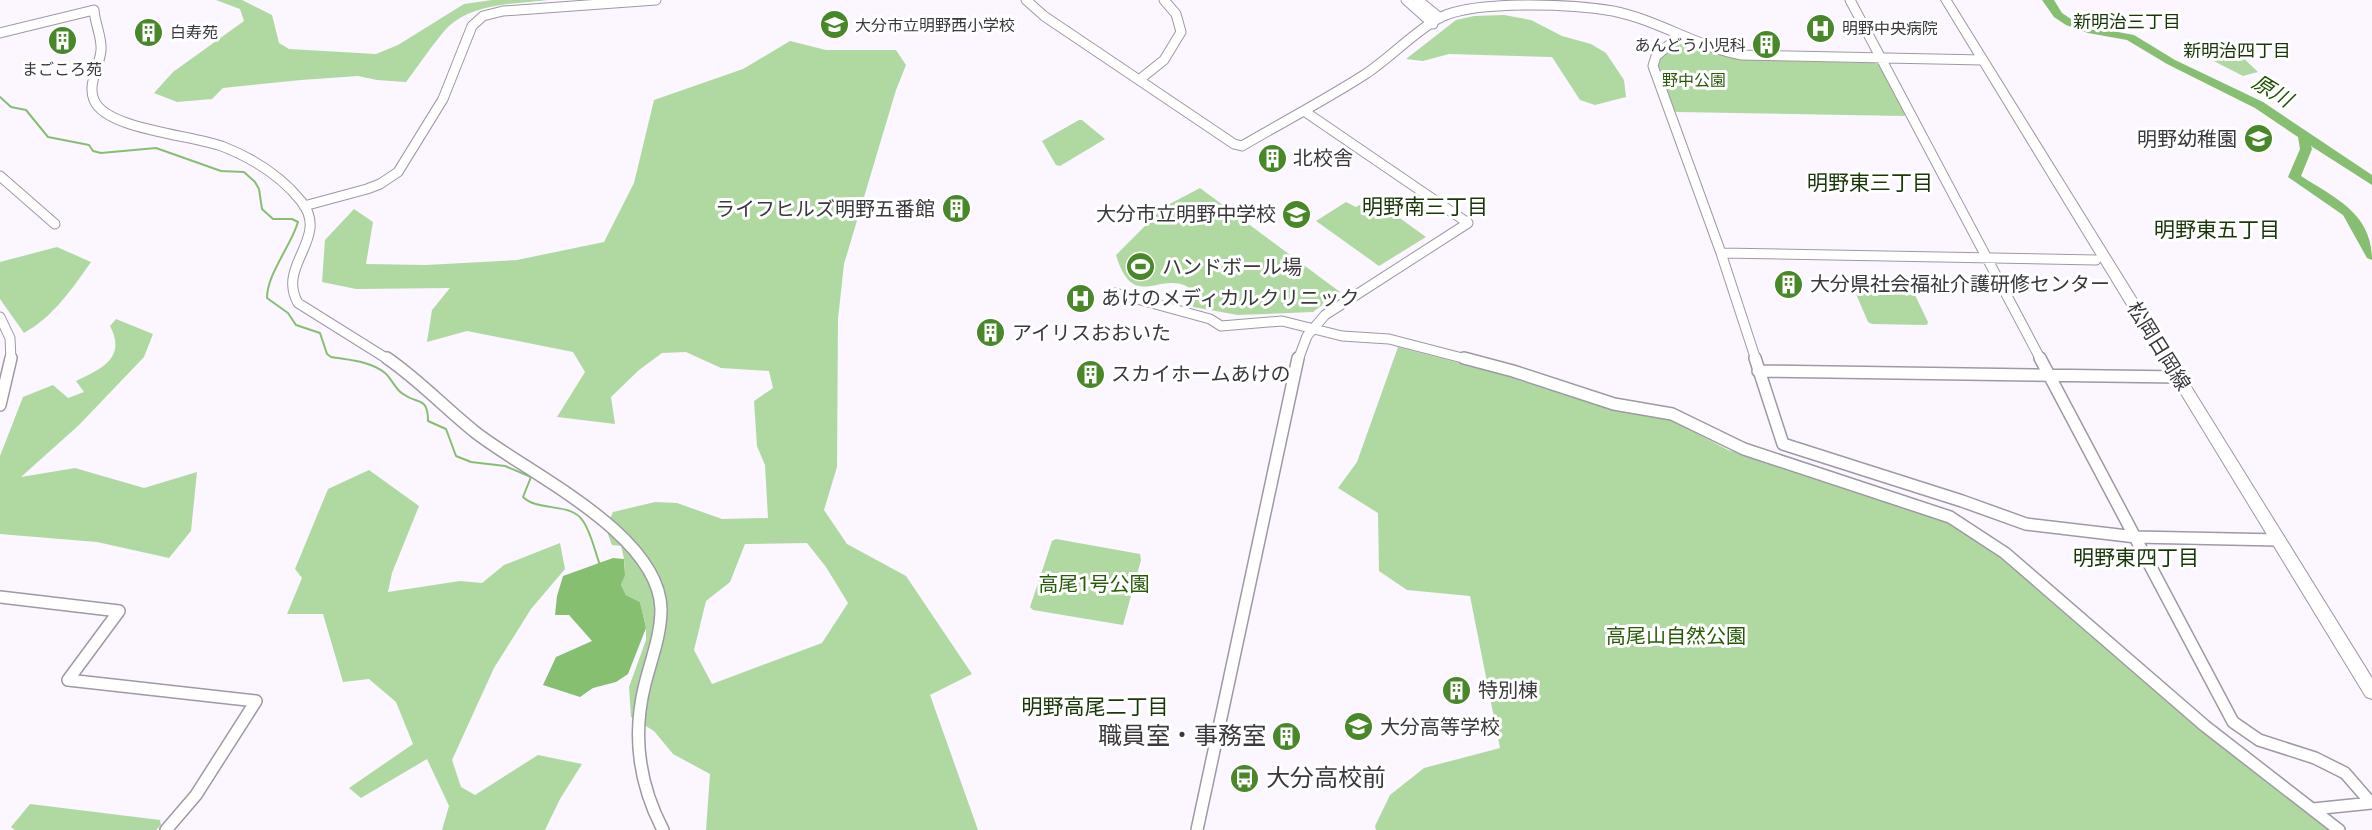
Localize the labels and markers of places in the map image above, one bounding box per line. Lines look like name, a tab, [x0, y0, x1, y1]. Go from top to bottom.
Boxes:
school or university icon: 大分市立明野西小学校	[818, 9, 850, 41]
hospital icon: 明野中央病院	[1805, 12, 1837, 44]
building icon: 白寿苑	[133, 16, 165, 48]
place label: 大分市立明野西小学校	[855, 16, 1015, 35]
place label: 明野中央病院	[1842, 19, 1938, 38]
place label: 白寿苑	[170, 23, 218, 42]
building icon: まごころ苑	[46, 25, 78, 57]
building icon: あんどう小児科	[1751, 29, 1783, 61]
place label: あんどう小児科	[1634, 36, 1746, 55]
place label: まごころ苑	[22, 60, 102, 79]
school or university icon: 明野幼稚園	[2242, 123, 2274, 155]
place label: 明野幼稚園	[2137, 127, 2237, 151]
building icon: 北校舎	[1256, 142, 1288, 174]
place label: 北校舎	[1293, 146, 1353, 170]
building icon: ライフヒルズ明野五番館	[940, 193, 972, 225]
place label: ライフヒルズ明野五番館	[715, 197, 935, 221]
school or university icon: 大分市立明野中学校	[1281, 198, 1313, 230]
place label: 大分市立明野中学校	[1096, 202, 1276, 226]
sports icon: ハンドボール場	[1125, 251, 1157, 283]
place label: ハンドボール場	[1162, 255, 1302, 279]
building icon: 大分県社会福祉介護研修センター	[1773, 268, 1805, 300]
place label: 大分県社会福祉介護研修センター	[1810, 272, 2110, 296]
hospital icon: あけのメディカルクリニック	[1064, 282, 1096, 314]
place label: あけのメディカルクリニック	[1101, 286, 1360, 310]
building icon: アイリスおおいた	[975, 317, 1007, 349]
place label: アイリスおおいた	[1012, 321, 1171, 345]
building icon: スカイホームあけの	[1074, 358, 1106, 390]
place label: スカイホームあけの	[1111, 362, 1290, 386]
building icon: 特別棟	[1441, 674, 1473, 706]
place label: 特別棟	[1478, 678, 1538, 702]
school or university icon: 大分高等学校	[1343, 711, 1375, 743]
place label: 大分高等学校	[1380, 715, 1500, 739]
building icon: 職員室・事務室	[1271, 720, 1303, 752]
place label: 職員室・事務室	[1098, 722, 1266, 750]
bus stop icon: 大分高校前	[1229, 762, 1261, 794]
place label: 大分高校前	[1266, 764, 1386, 792]

